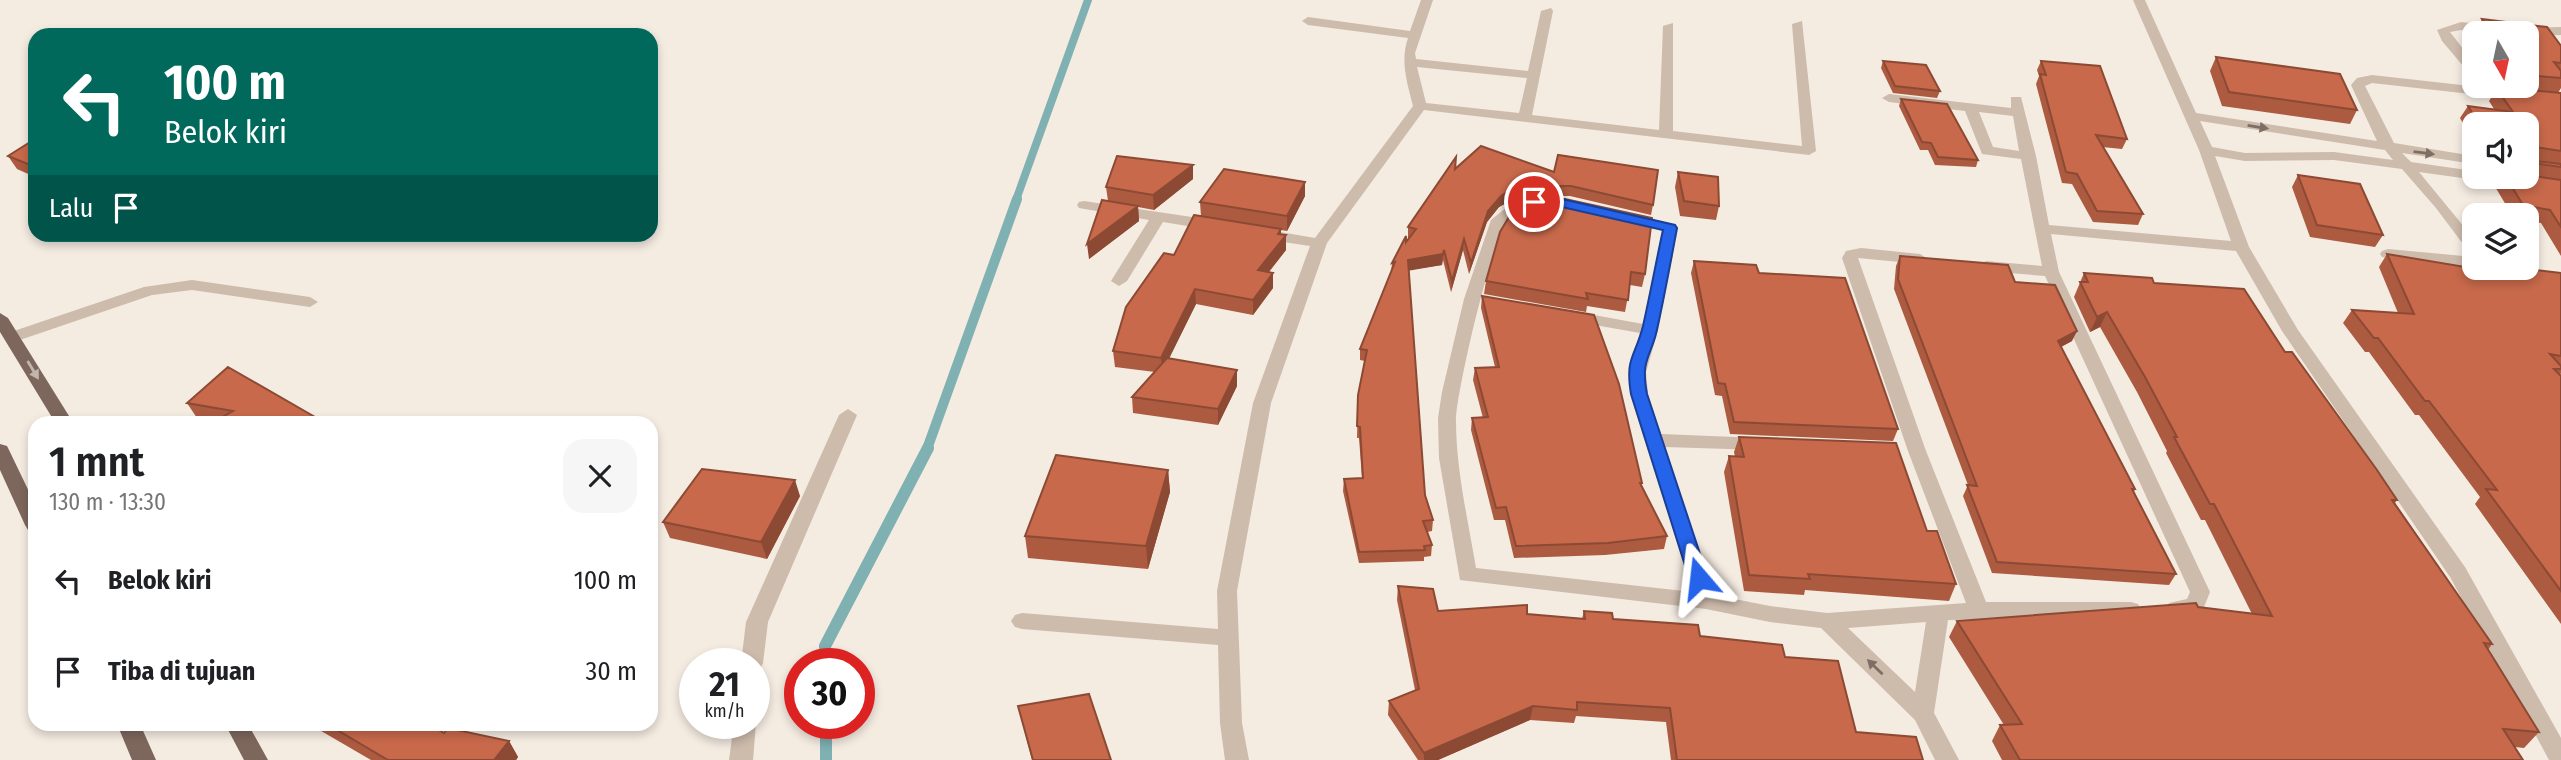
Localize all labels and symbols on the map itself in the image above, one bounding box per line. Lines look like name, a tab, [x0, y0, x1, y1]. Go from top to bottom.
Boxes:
north arrow	[2462, 21, 2539, 98]
one-way arrow	[2247, 122, 2269, 133]
one-way arrow	[2413, 148, 2435, 159]
pin	[1504, 172, 1564, 232]
one-way arrow	[27, 361, 39, 380]
position arrow	[1662, 541, 1736, 615]
speed limit sign: 30	[784, 648, 875, 739]
one-way arrow	[1866, 659, 1884, 675]

